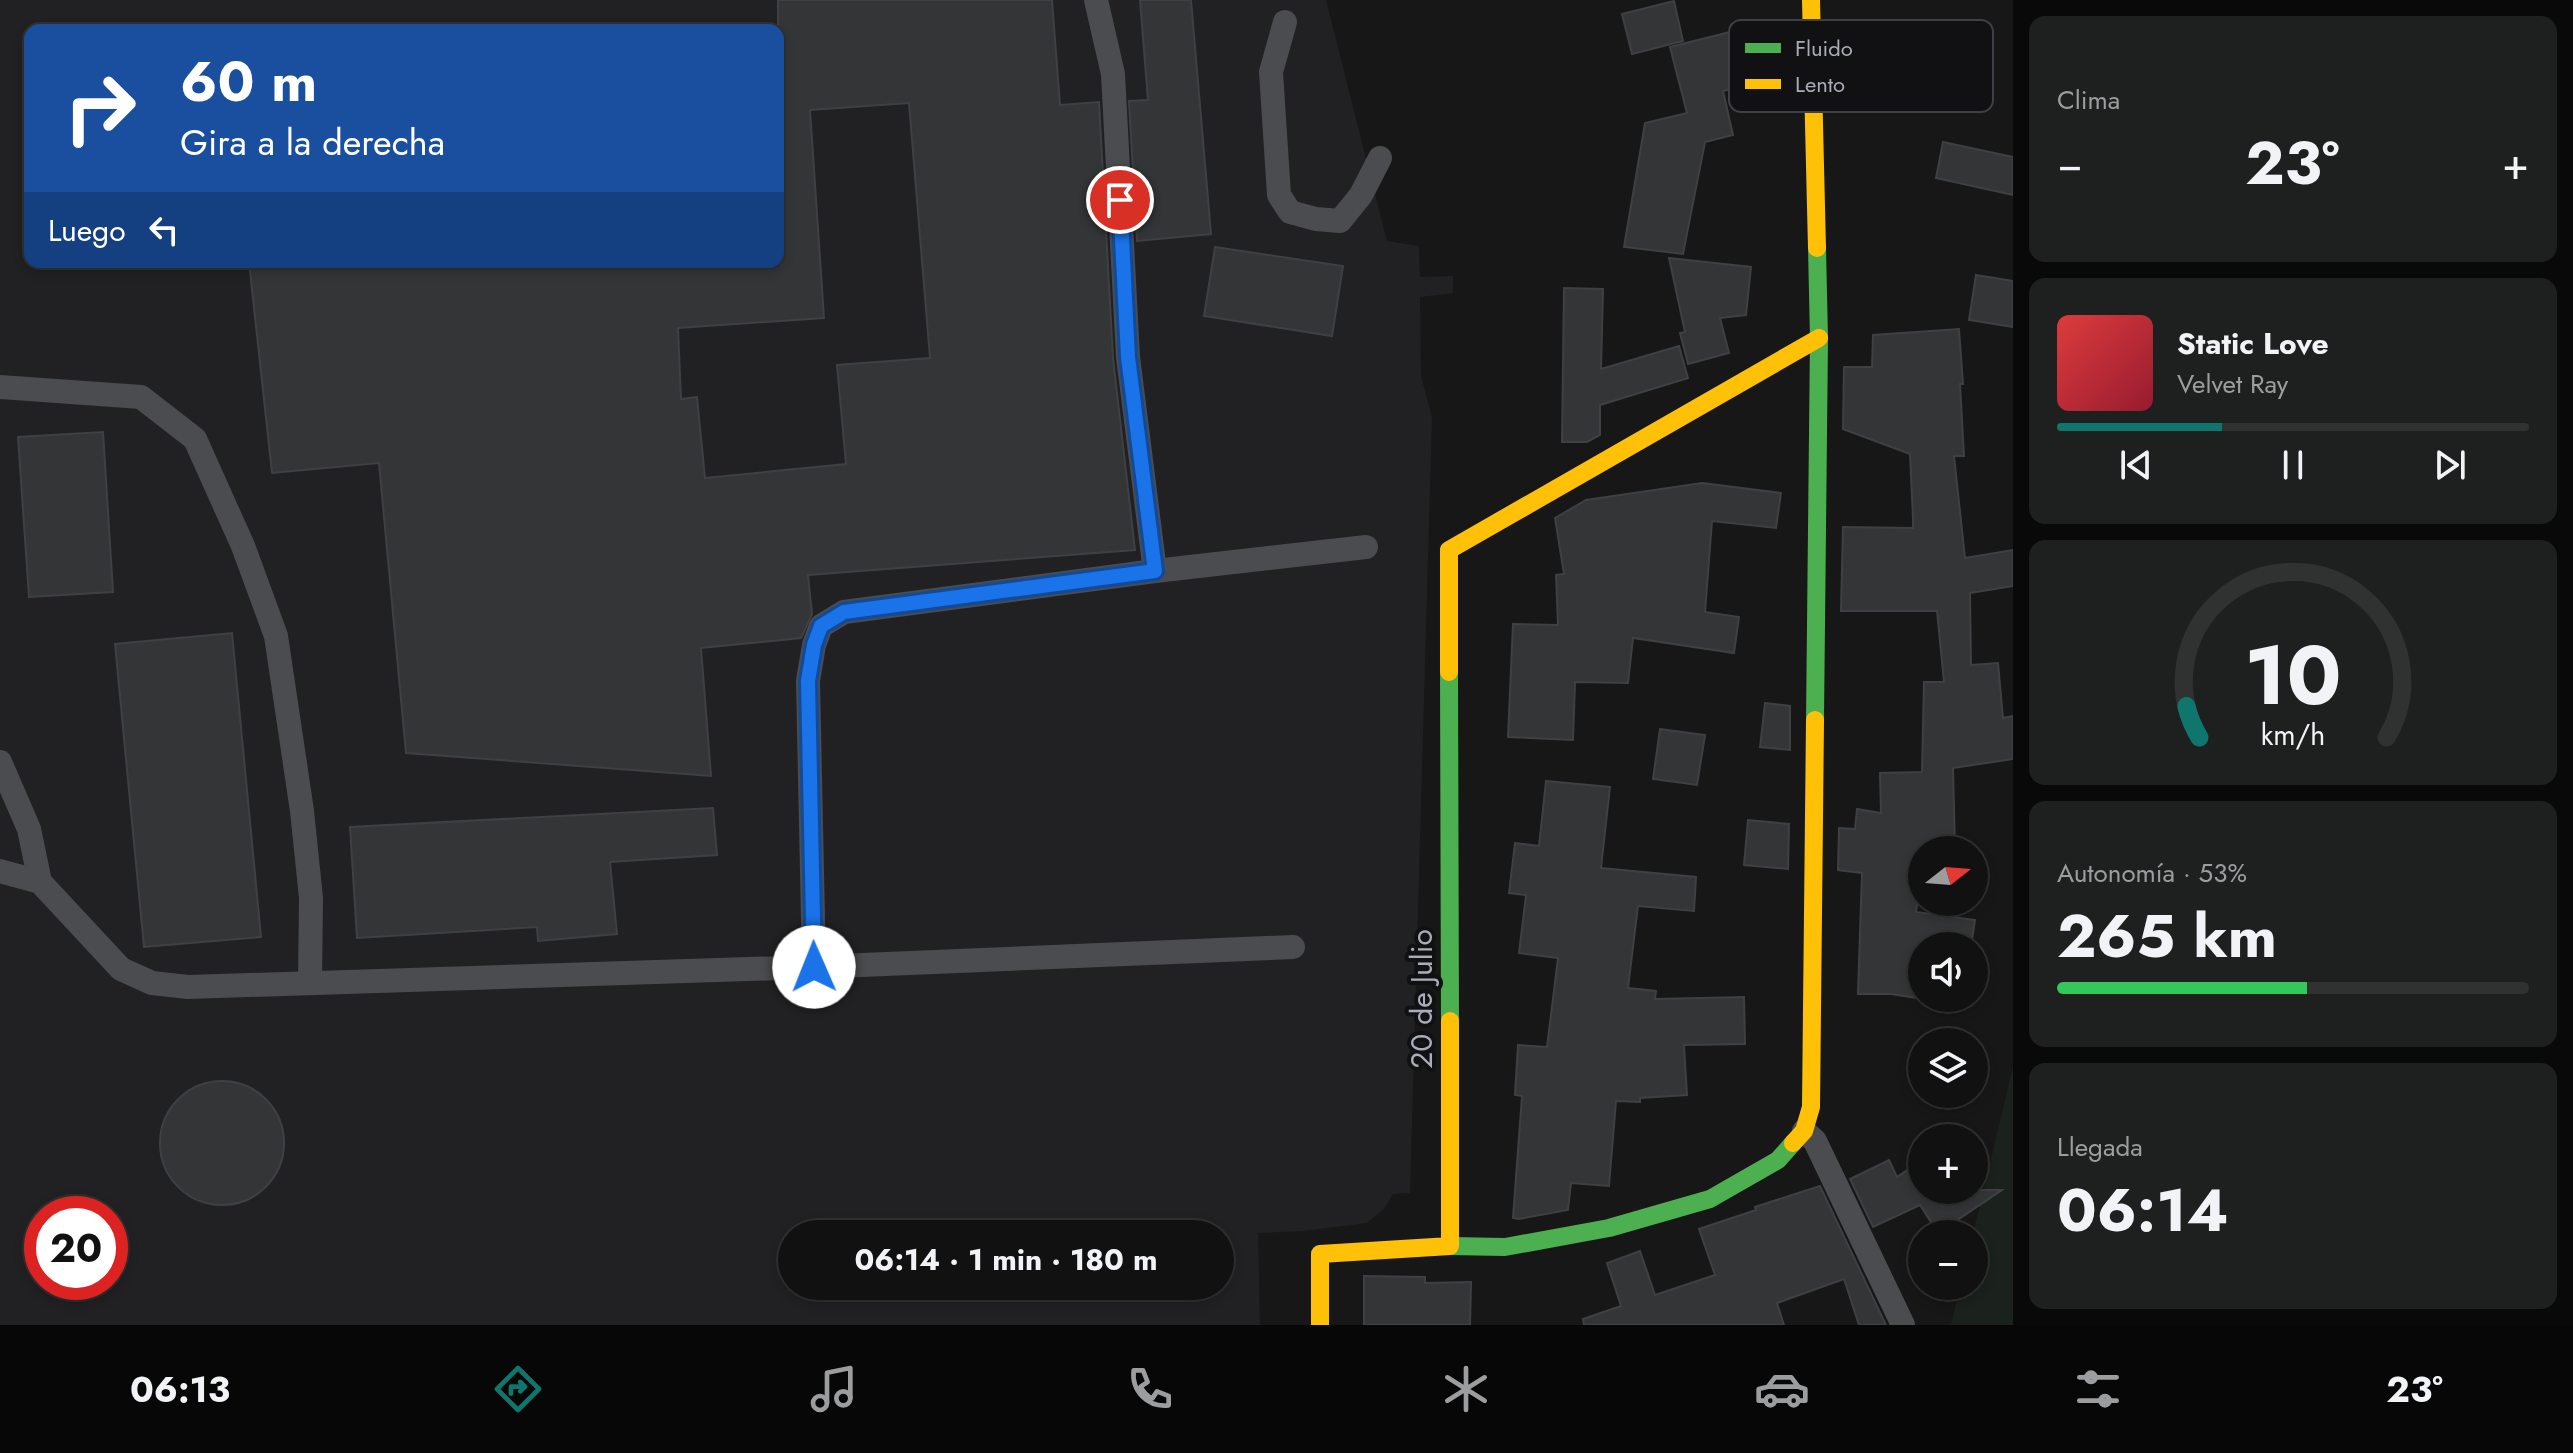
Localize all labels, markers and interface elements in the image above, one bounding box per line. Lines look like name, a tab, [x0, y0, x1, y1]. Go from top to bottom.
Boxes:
legend	[1729, 20, 1993, 112]
text: Fluido	[1795, 32, 1853, 64]
text: 60 m	[180, 41, 317, 122]
icon: right	[48, 56, 152, 160]
text: Lento	[1795, 68, 1845, 100]
text: Clima	[2057, 81, 2120, 119]
text: Gira a la derecha	[180, 116, 445, 168]
text: 23°	[2245, 120, 2340, 207]
text: −	[2057, 132, 2083, 196]
text: +	[2502, 132, 2529, 196]
pin	[1086, 166, 1154, 234]
icon: arrive	[1098, 178, 1142, 222]
icon: left	[142, 208, 186, 252]
text: Luego	[48, 209, 126, 252]
text: Static Love	[2177, 322, 2329, 365]
text: Velvet Ray	[2177, 365, 2288, 403]
icon: previous	[2114, 443, 2158, 487]
icon: pause	[2271, 443, 2315, 487]
icon: next	[2428, 443, 2472, 487]
text: 10	[2244, 615, 2342, 735]
text: km/h	[2261, 715, 2325, 757]
north arrow	[1908, 836, 1988, 916]
map controls	[1908, 836, 1988, 1300]
text: Autonomía · 53%	[2057, 854, 2247, 892]
text: 265 km	[2057, 893, 2277, 980]
position arrow	[772, 925, 856, 1009]
street label: 20 de Julio	[1400, 929, 1443, 1069]
button: sound	[1908, 932, 1988, 1012]
button: layers	[1908, 1028, 1988, 1108]
button: +	[1908, 1124, 1988, 1204]
text: Llegada	[2057, 1128, 2143, 1166]
text: 06:14	[2057, 1167, 2229, 1254]
speed limit sign: 20	[24, 1196, 128, 1300]
button: −	[1908, 1220, 1988, 1300]
text: 06:14 · 1 min · 180 m	[854, 1238, 1158, 1281]
icon: directions	[490, 1361, 546, 1417]
icon: music	[806, 1361, 862, 1417]
icon: phone	[1122, 1361, 1178, 1417]
icon: climate	[1438, 1361, 1494, 1417]
icon: car	[1754, 1361, 1810, 1417]
icon: filters	[2070, 1361, 2126, 1417]
text: 06:13	[130, 1363, 230, 1415]
text: 23°	[2386, 1363, 2443, 1415]

